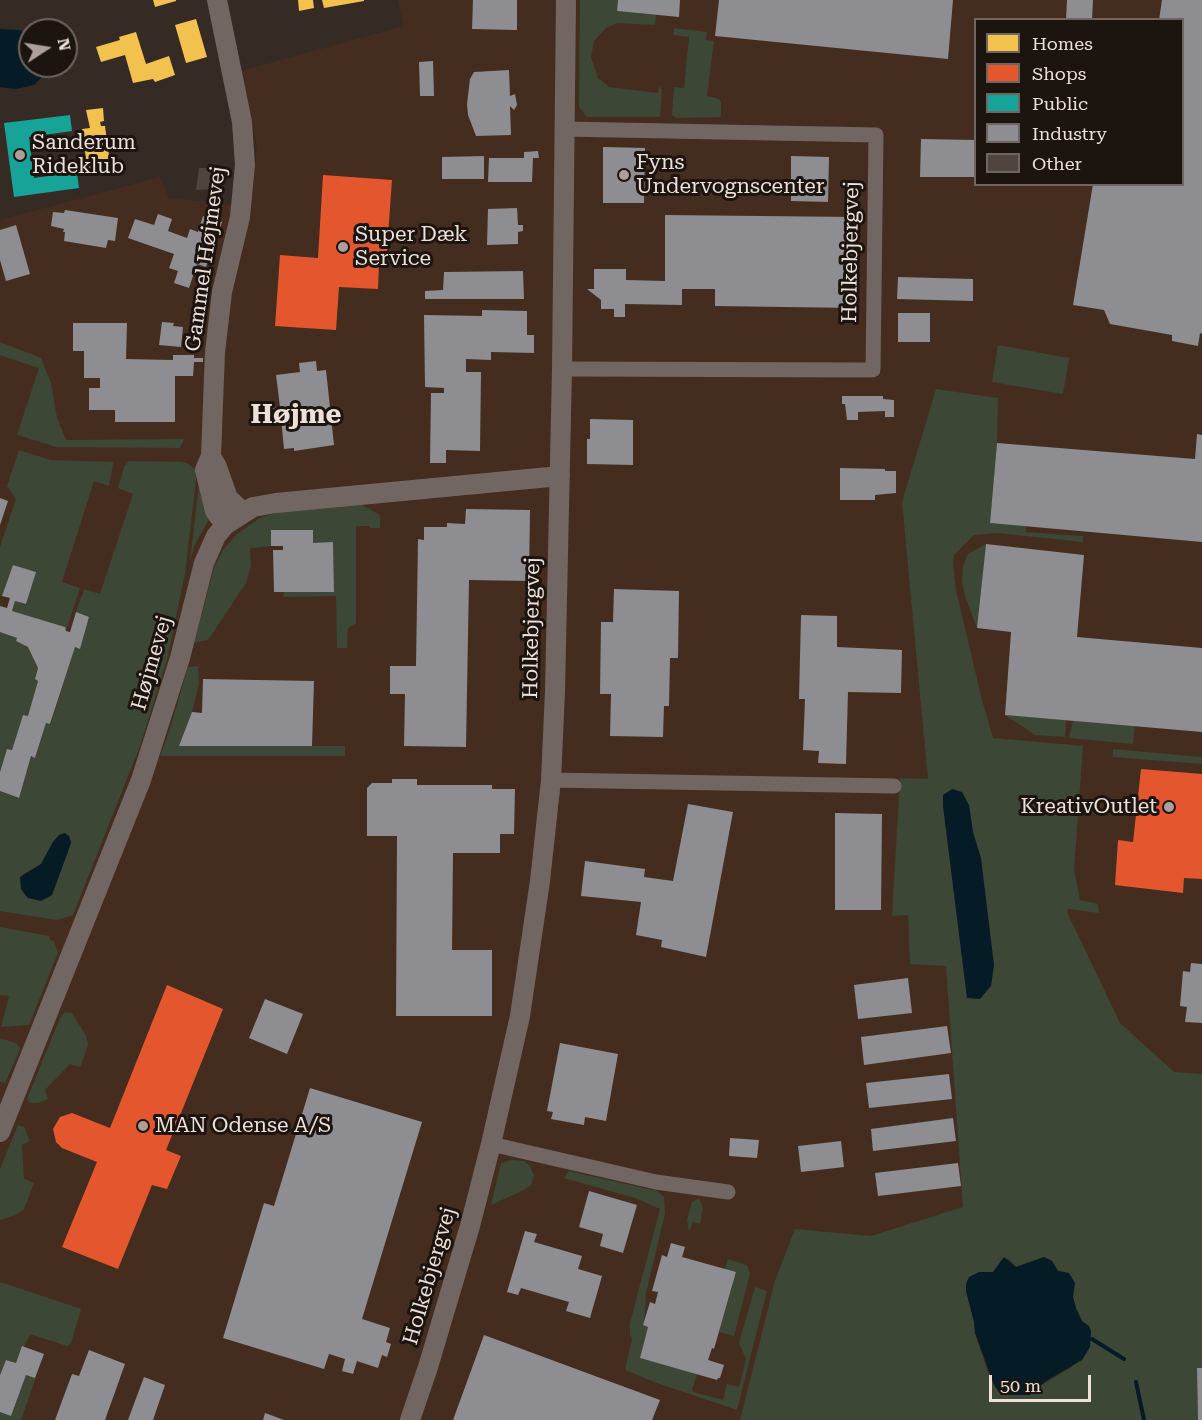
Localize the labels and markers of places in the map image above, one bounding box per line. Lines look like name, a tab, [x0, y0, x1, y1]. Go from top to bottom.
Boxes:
place label: Sanderum Rideklub	[32, 130, 136, 180]
marker: Sanderum Rideklub	[13, 148, 27, 162]
place label: Fyns Undervognscenter	[636, 150, 824, 200]
marker: Fyns Undervognscenter	[617, 168, 631, 182]
place label: Super Dæk Service	[355, 222, 467, 272]
marker: Super Dæk Service	[336, 240, 350, 254]
place label: KreativOutlet	[1021, 794, 1157, 820]
marker: KreativOutlet	[1162, 800, 1176, 814]
place label: MAN Odense A/S	[155, 1113, 331, 1139]
marker: MAN Odense A/S	[136, 1119, 150, 1133]

